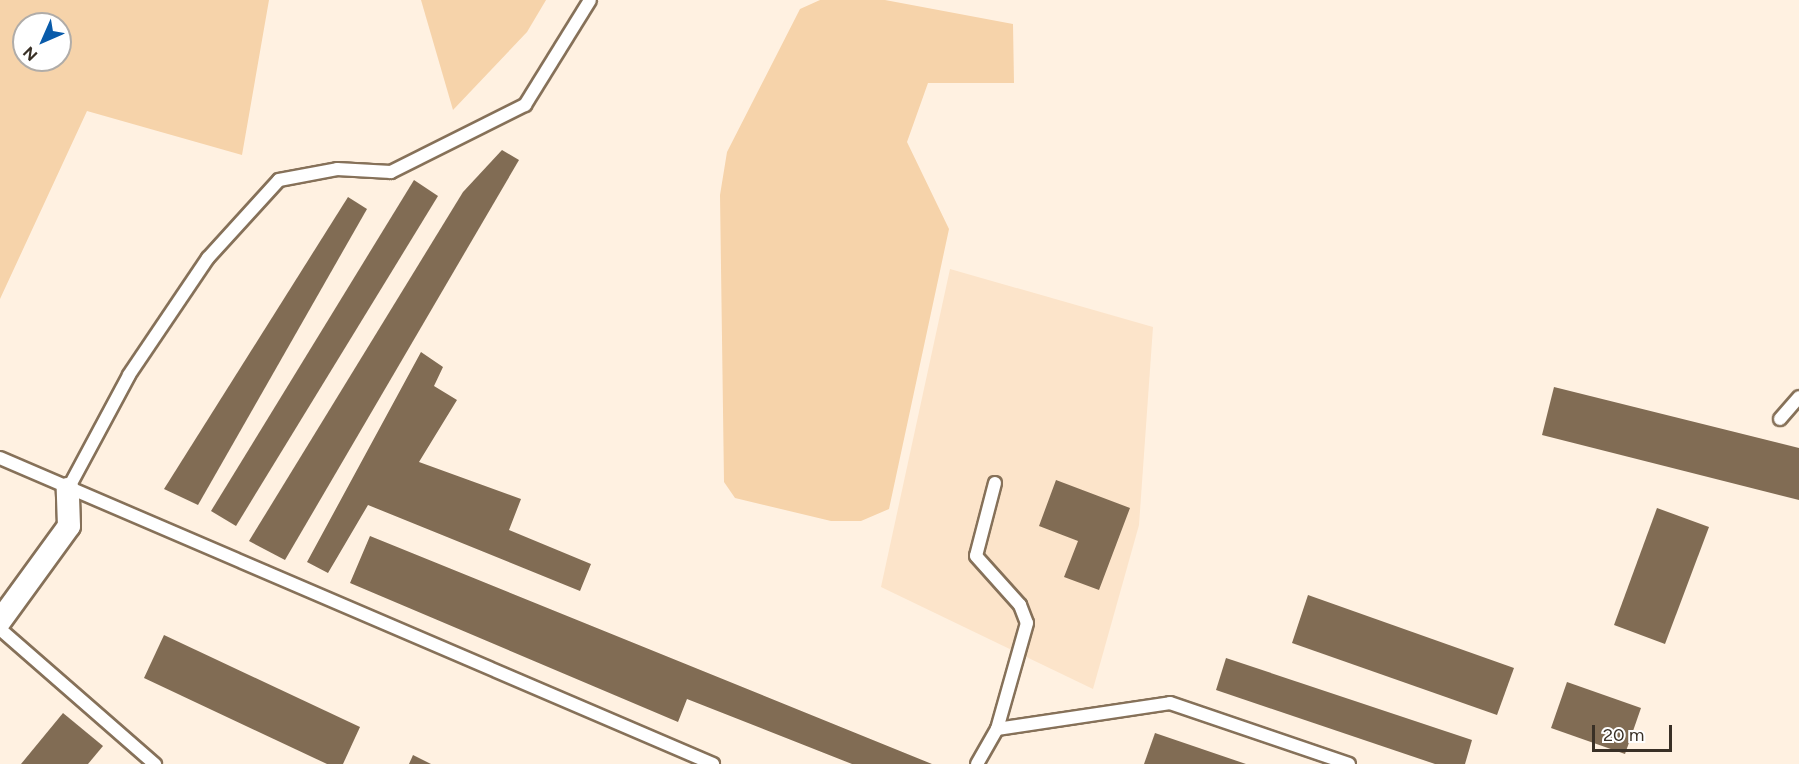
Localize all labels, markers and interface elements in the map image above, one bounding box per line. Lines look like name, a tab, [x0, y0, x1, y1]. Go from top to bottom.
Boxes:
north arrow	[12, 12, 72, 72]
text: N	[19, 43, 41, 65]
scale bar	[1595, 713, 1674, 751]
text: 20 m	[1603, 724, 1644, 746]

